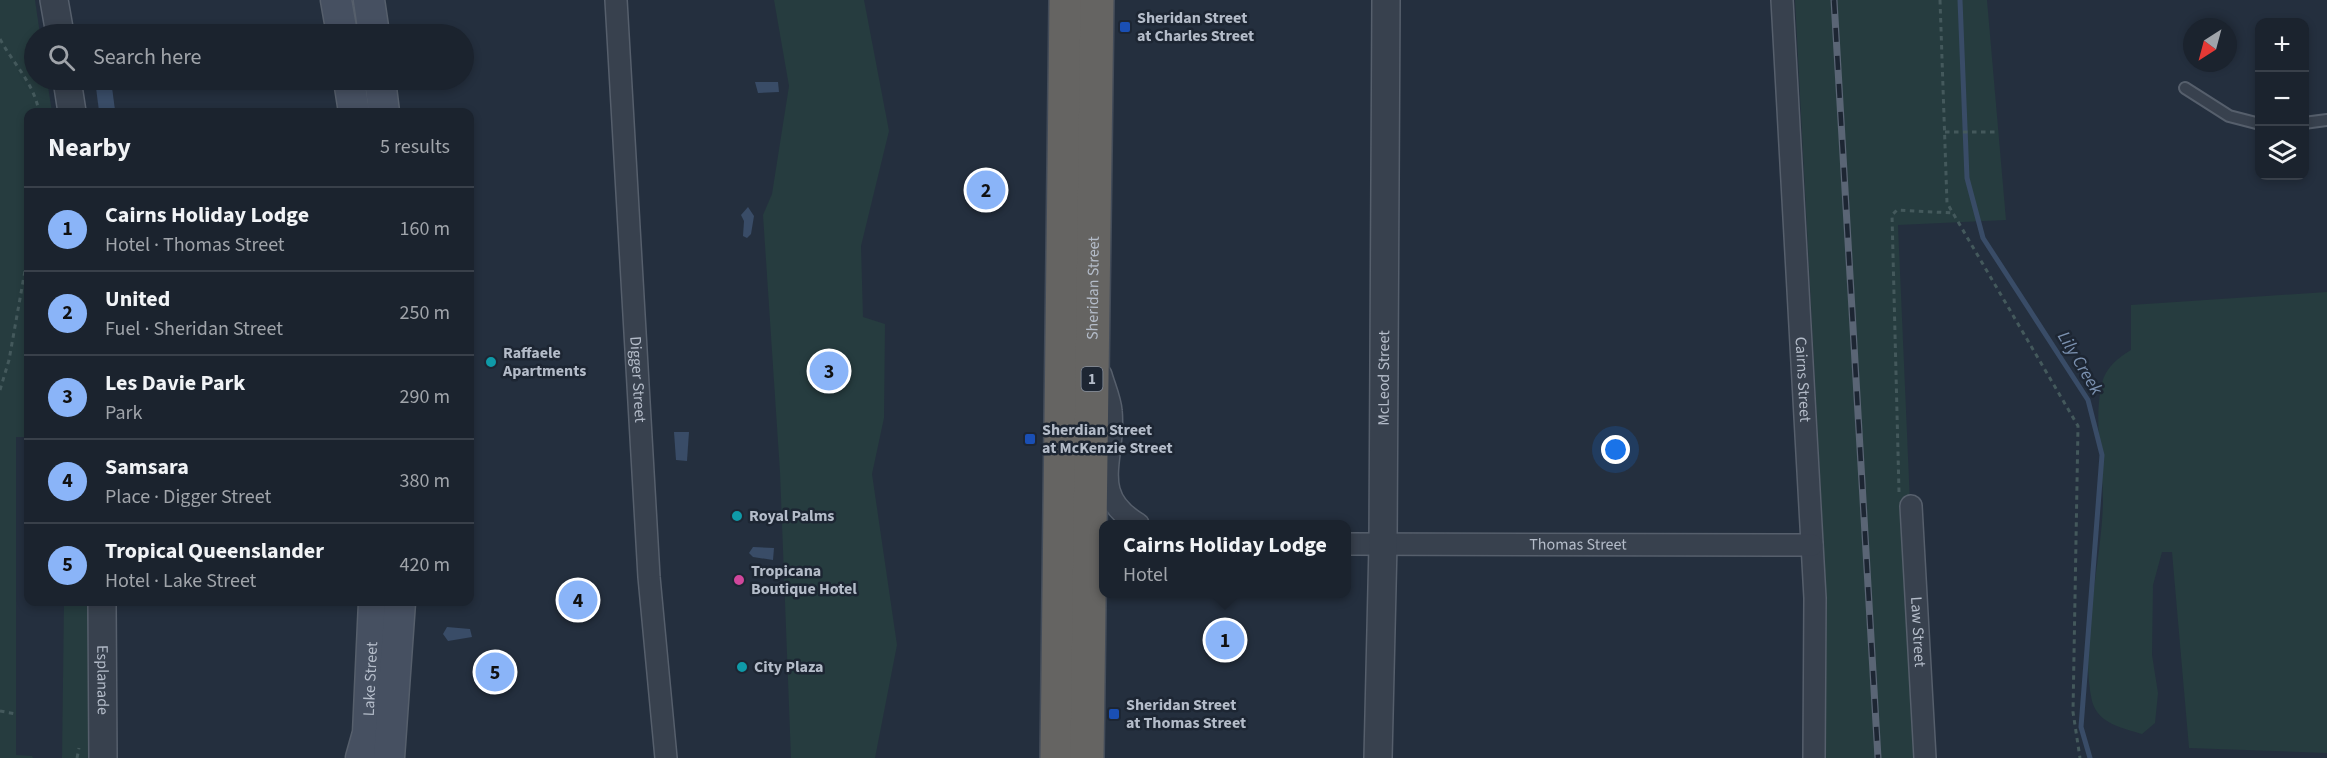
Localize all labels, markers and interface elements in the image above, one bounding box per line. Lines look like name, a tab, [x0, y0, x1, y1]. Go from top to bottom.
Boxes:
place label: Sheridan Street at Charles Street	[1137, 7, 1254, 47]
north arrow	[2183, 18, 2237, 72]
map controls	[2255, 18, 2309, 180]
button: +	[2255, 18, 2309, 72]
marker: Sheridan Street at Charles Street	[1118, 20, 1132, 34]
search box	[24, 24, 474, 90]
icon: search	[45, 41, 78, 74]
text: Search here	[93, 41, 201, 73]
button: −	[2255, 72, 2309, 126]
button: layers	[2255, 126, 2309, 180]
text: Nearby	[48, 129, 131, 166]
text: 5 results	[380, 133, 450, 161]
pin: 2	[966, 168, 1006, 213]
text: Cairns Holiday Lodge	[105, 199, 309, 231]
text: 1	[62, 215, 73, 243]
text: 160 m	[400, 215, 450, 243]
text: Hotel · Thomas Street	[105, 231, 285, 259]
street label: Sheridan Street	[1082, 235, 1105, 340]
text: United	[105, 283, 170, 315]
text: 2	[62, 299, 73, 327]
text: 250 m	[400, 299, 450, 327]
text: Fuel · Sheridan Street	[105, 315, 283, 343]
water label: Lily Creek	[2051, 326, 2109, 400]
street label: McLeod Street	[1373, 330, 1395, 426]
street label: Digger Street	[624, 336, 651, 424]
street label: Cairns Street	[1790, 336, 1816, 423]
place label: Raffaele Apartments	[502, 342, 586, 382]
pin: 3	[810, 348, 848, 394]
marker: Raffaele Apartments	[484, 355, 498, 369]
text: Les Davie Park	[105, 367, 245, 399]
road number: 1	[1082, 367, 1102, 391]
text: 3	[62, 383, 73, 411]
text: 290 m	[400, 383, 450, 411]
text: Park	[105, 399, 142, 427]
place label: Sherdian Street at McKenzie Street	[1042, 419, 1173, 459]
marker: Sherdian Street at McKenzie Street	[1023, 432, 1037, 446]
your location	[1601, 435, 1630, 464]
text: Samsara	[105, 451, 189, 483]
text: 4	[62, 467, 73, 495]
text: 380 m	[400, 467, 450, 495]
text: Place · Digger Street	[105, 483, 271, 511]
place label: Royal Palms	[749, 505, 834, 527]
marker: Royal Palms	[730, 509, 744, 523]
popup	[1099, 520, 1351, 598]
text: Cairns Holiday Lodge	[1123, 529, 1327, 561]
street label: Thomas Street	[1529, 533, 1627, 556]
text: Tropical Queenslander	[105, 535, 324, 567]
text: 5	[62, 551, 73, 579]
text: 420 m	[400, 551, 450, 579]
place label: Tropicana Boutique Hotel	[751, 560, 857, 600]
text: Hotel	[1123, 561, 1168, 589]
text: Hotel · Lake Street	[105, 567, 256, 595]
marker: Tropicana Boutique Hotel	[732, 573, 746, 587]
pin: 4	[558, 578, 598, 622]
street label: Law Street	[1905, 596, 1931, 668]
pin: 1	[1206, 618, 1244, 662]
street label: Lake Street	[358, 641, 383, 717]
street label: Esplanade	[91, 645, 114, 715]
pin: 5	[476, 650, 514, 694]
place label: City Plaza	[754, 656, 824, 678]
marker: City Plaza	[735, 660, 749, 674]
place label: Sheridan Street at Thomas Street	[1126, 694, 1246, 734]
marker: Sheridan Street at Thomas Street	[1107, 707, 1121, 721]

